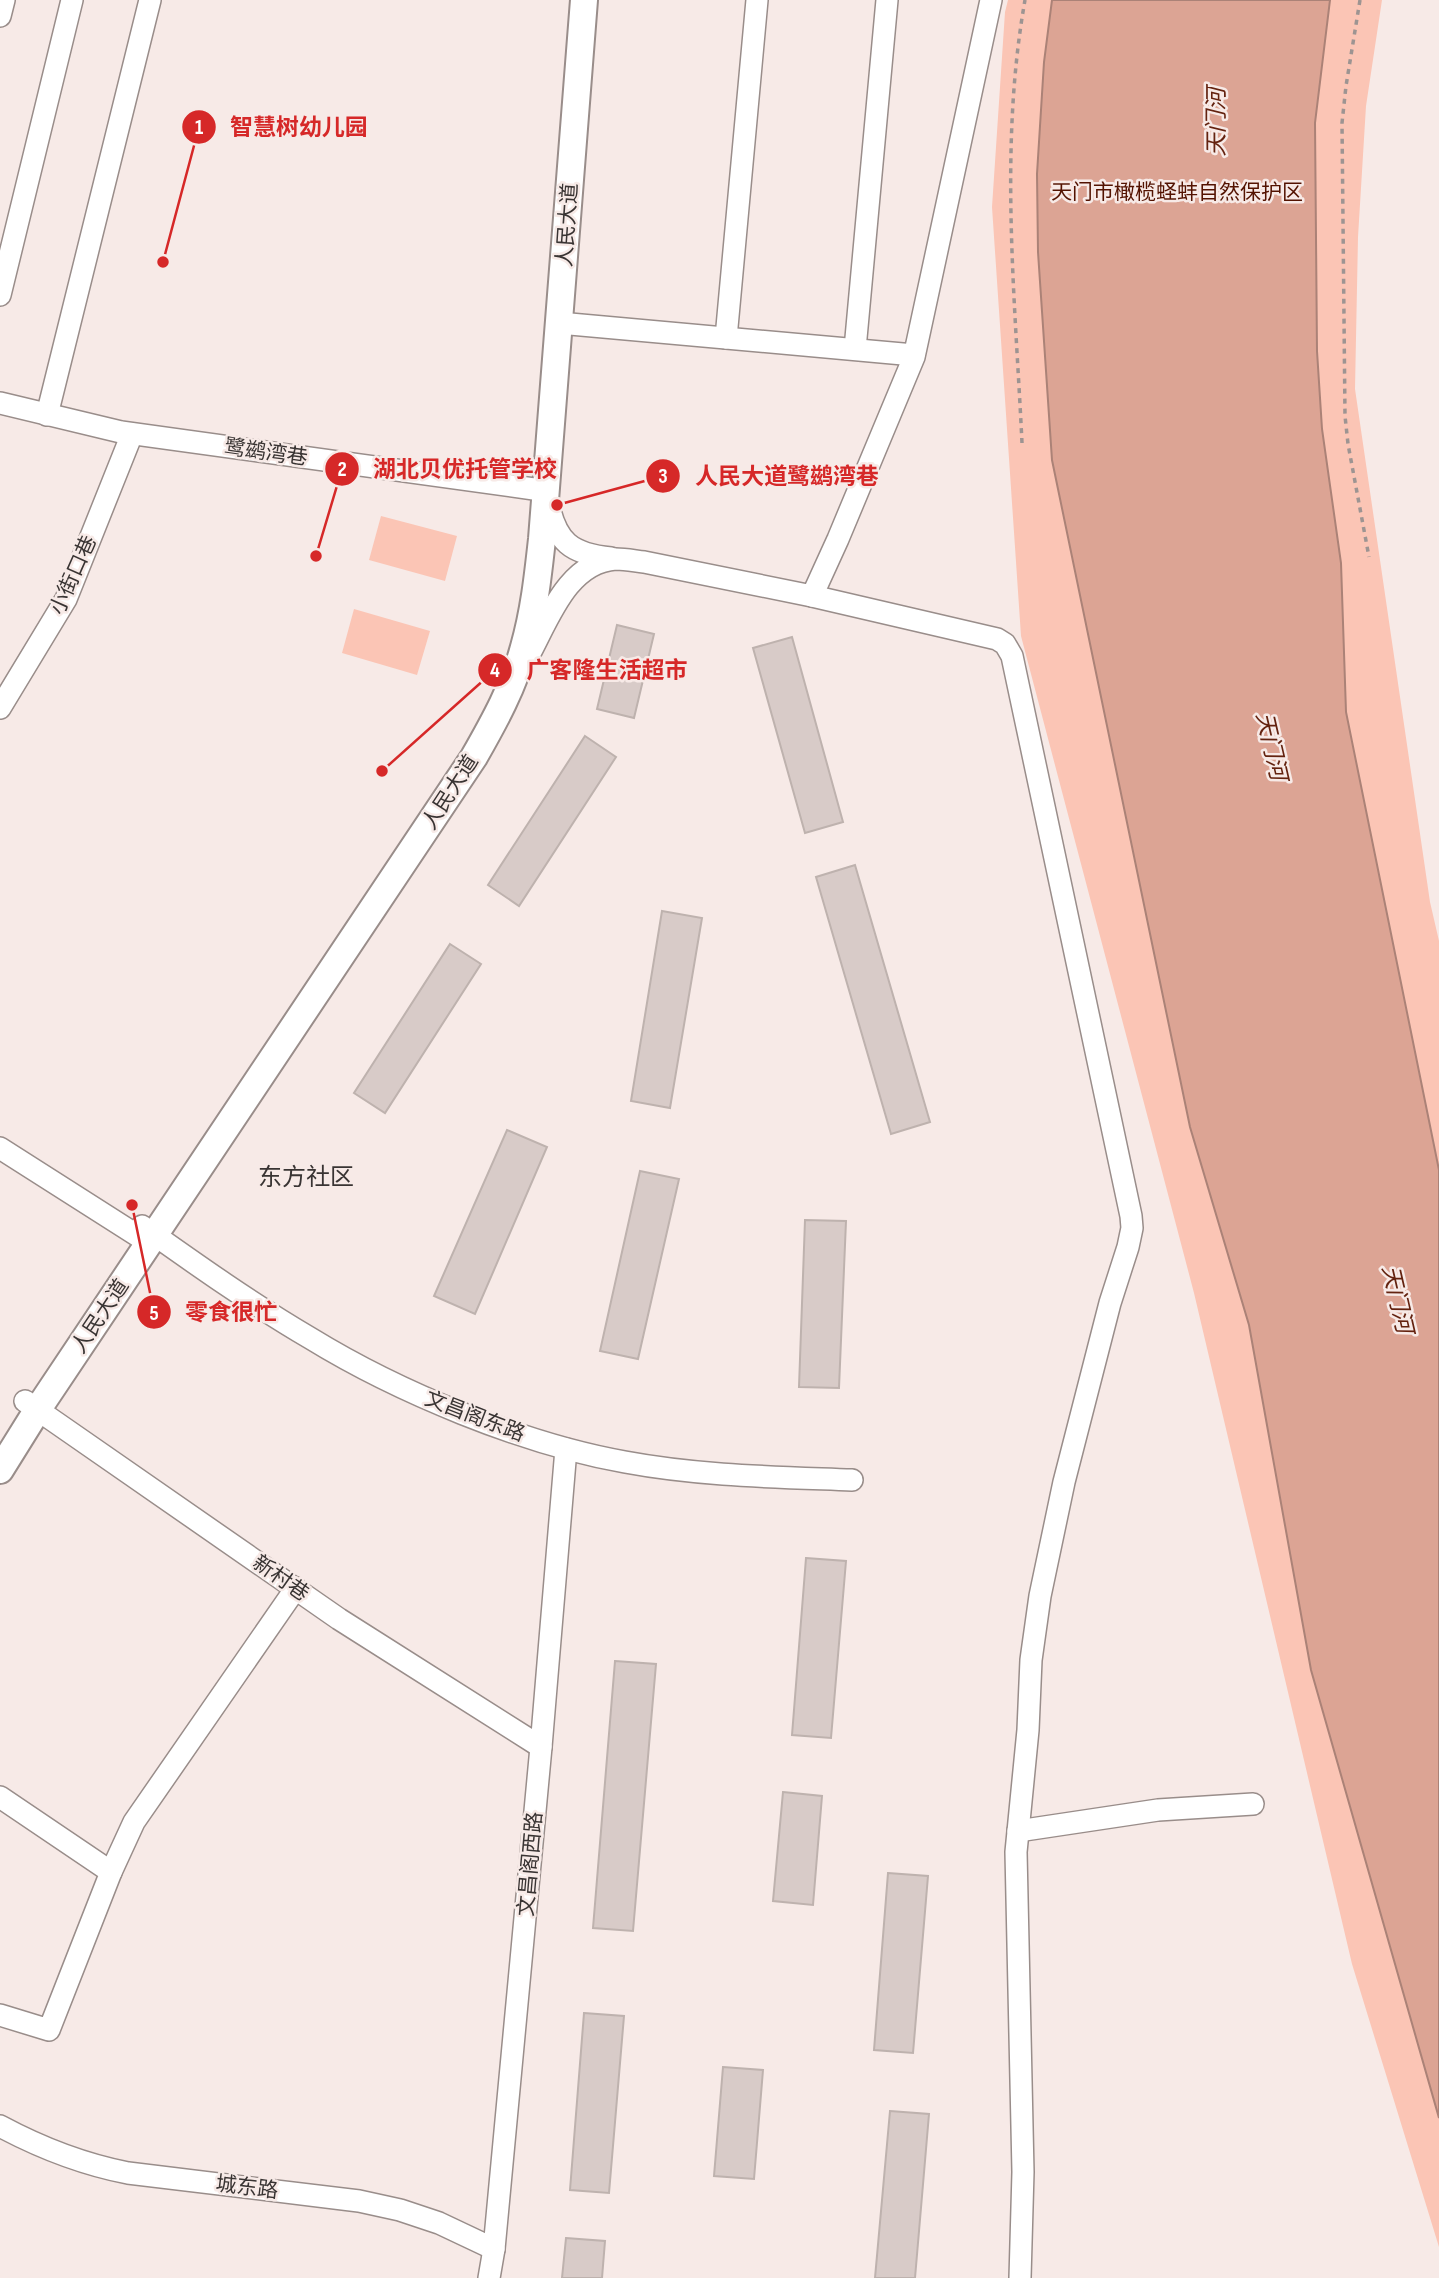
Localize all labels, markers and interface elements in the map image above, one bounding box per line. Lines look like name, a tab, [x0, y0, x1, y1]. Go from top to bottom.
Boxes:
water label: 天门河	[1203, 84, 1231, 157]
callout: 智慧树幼儿园	[181, 105, 382, 149]
text: 智慧树幼儿园	[230, 114, 368, 142]
text: 1	[195, 115, 203, 140]
park label: 天门市橄榄蛏蚌自然保护区	[1051, 180, 1303, 205]
street label: 人民大道	[552, 182, 583, 268]
street label: 鹭鹚湾巷	[223, 434, 309, 471]
callout: 湖北贝优托管学校	[324, 447, 571, 491]
callout: 人民大道鹭鹚湾巷	[646, 454, 893, 498]
text: 湖北贝优托管学校	[373, 456, 557, 484]
text: 2	[337, 457, 347, 482]
text: 人民大道鹭鹚湾巷	[695, 463, 879, 491]
text: 3	[658, 464, 668, 489]
street label: 小街口巷	[45, 532, 102, 619]
callout: 广客隆生活超市	[478, 648, 702, 692]
text: 广客隆生活超市	[527, 657, 688, 685]
text: 4	[490, 658, 500, 683]
water label: 天门河	[1250, 709, 1293, 787]
street label: 人民大道	[417, 750, 484, 834]
district label: 东方社区	[258, 1163, 354, 1192]
water label: 天门河	[1376, 1262, 1419, 1340]
street label: 人民大道	[67, 1274, 134, 1358]
callout: 零食很忙	[136, 1290, 291, 1334]
text: 零食很忙	[185, 1299, 277, 1327]
text: 5	[149, 1301, 159, 1326]
street label: 文昌阁东路	[421, 1386, 528, 1447]
street label: 新村巷	[248, 1550, 314, 1607]
street label: 文昌阁西路	[513, 1811, 548, 1917]
street label: 城东路	[214, 2171, 280, 2204]

